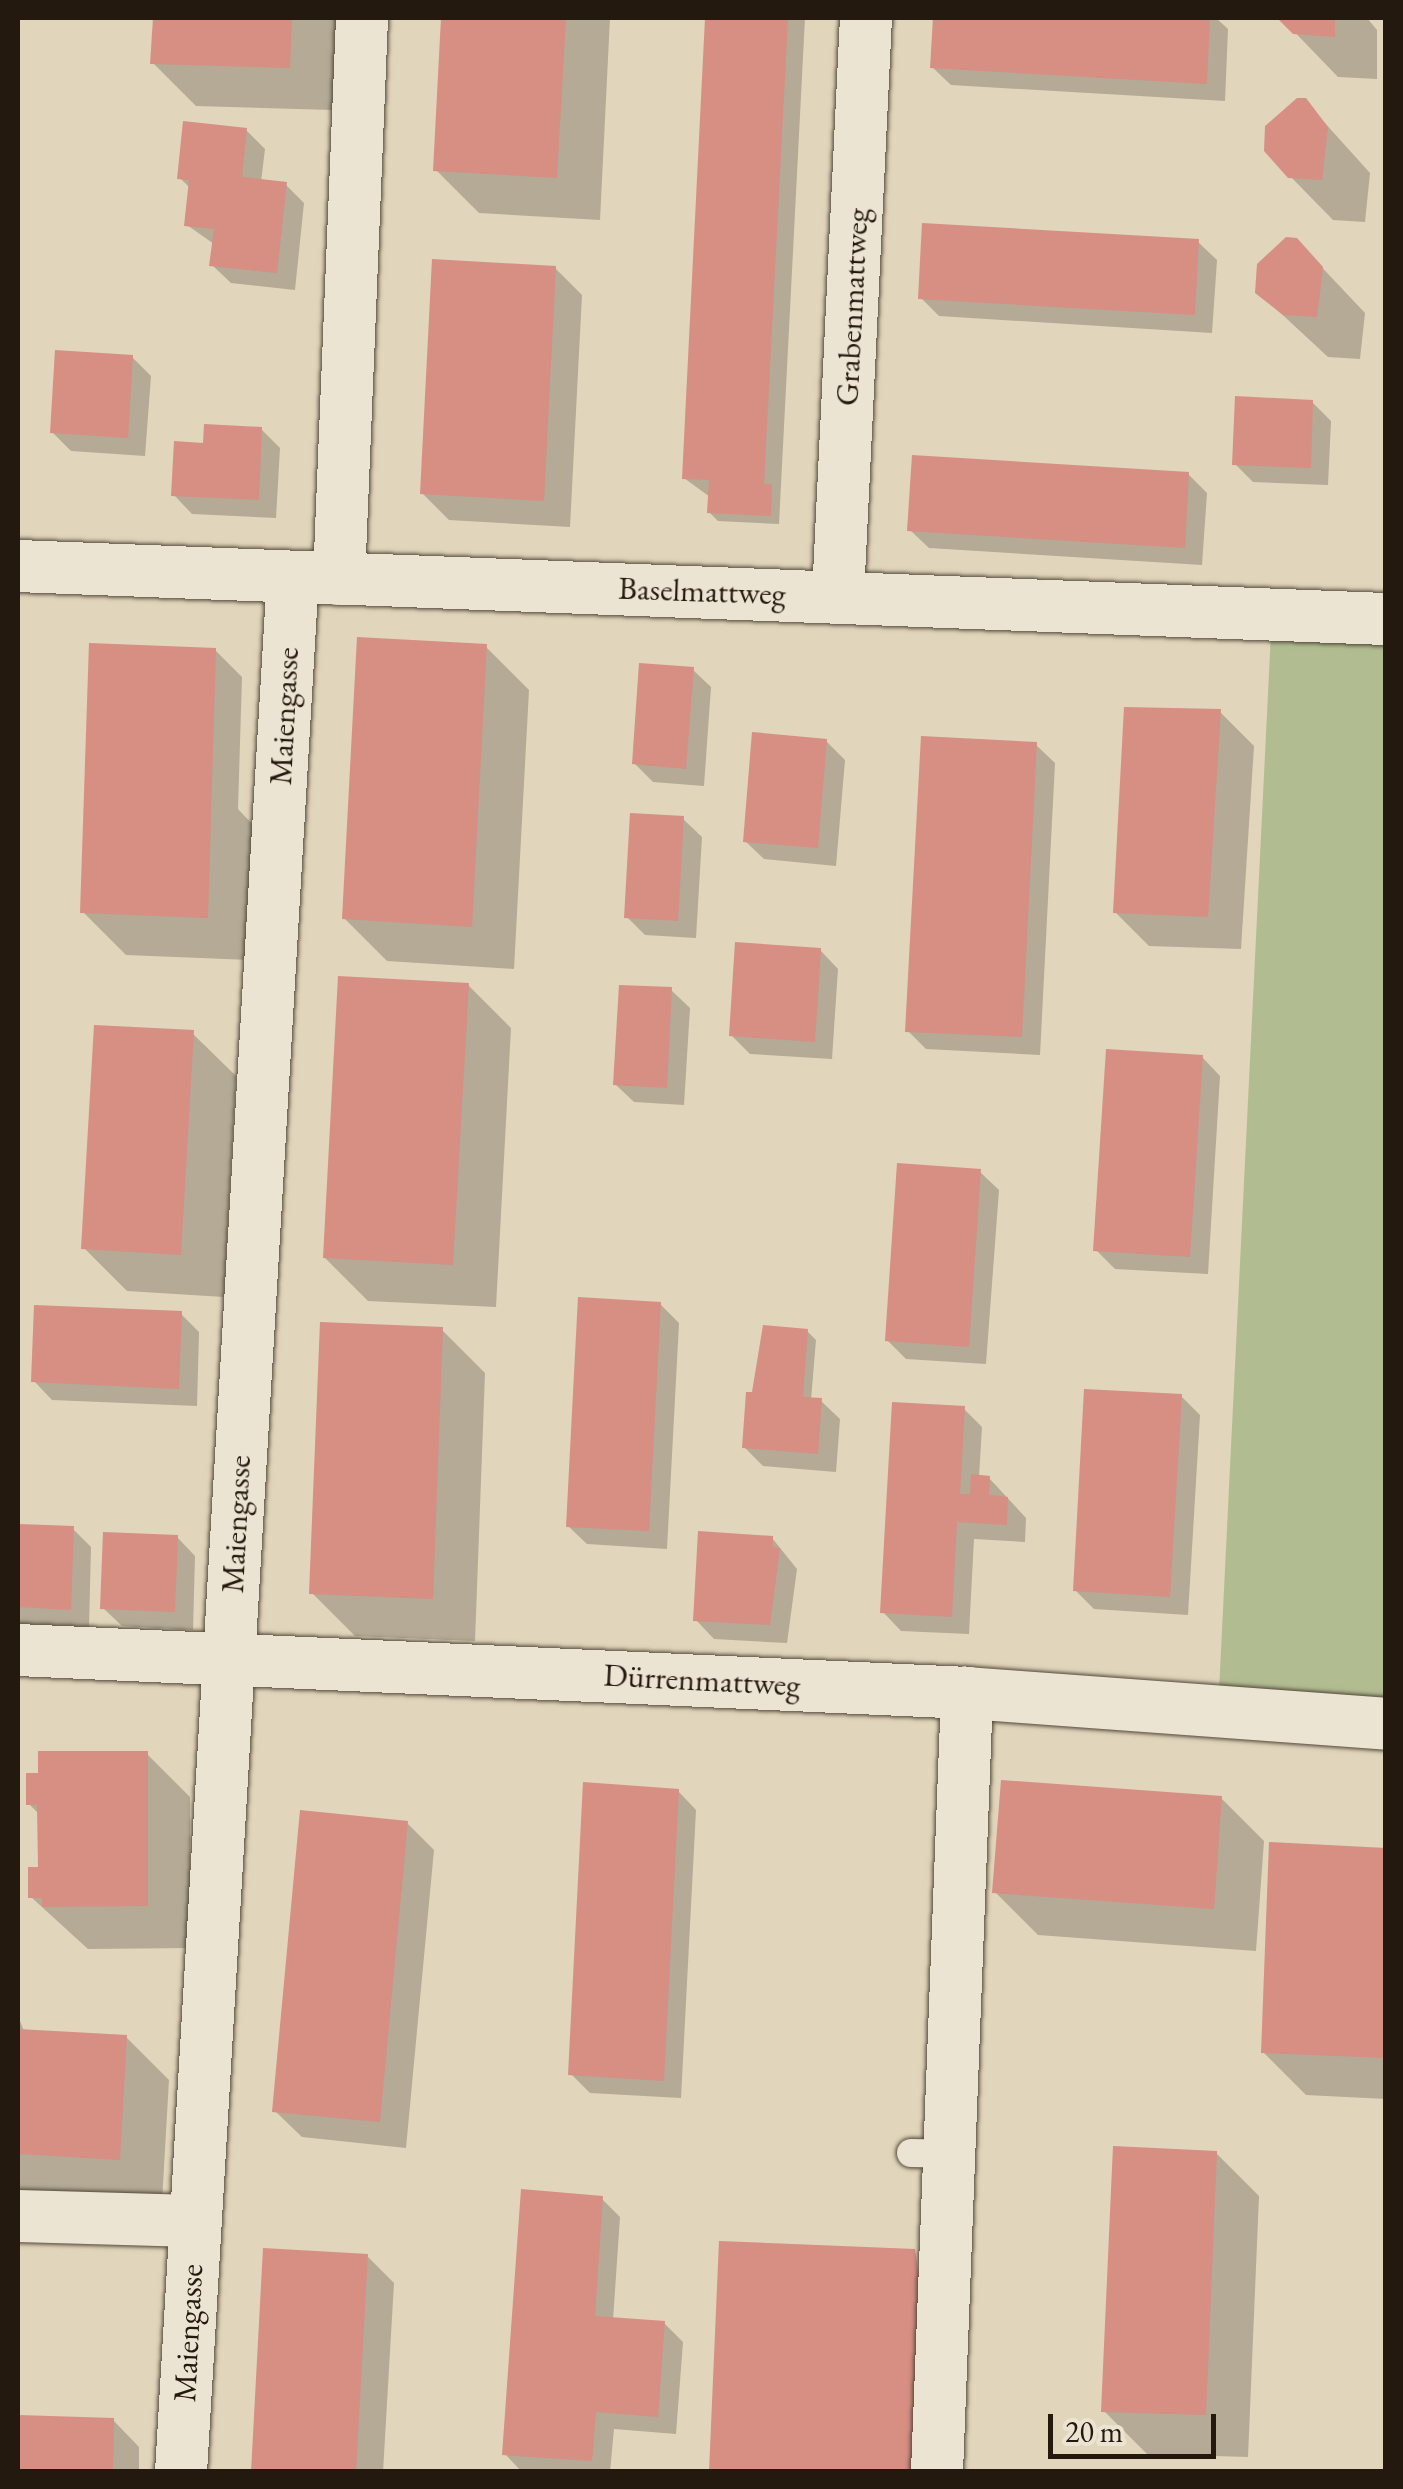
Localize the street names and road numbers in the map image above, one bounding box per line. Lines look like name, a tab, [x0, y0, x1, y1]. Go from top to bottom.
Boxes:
street label: Grabenmattweg	[828, 207, 876, 407]
street label: Baselmattweg	[618, 569, 786, 613]
street label: Maiengasse	[261, 646, 307, 786]
street label: Maiengasse	[213, 1454, 259, 1594]
street label: Dürrenmattweg	[603, 1656, 801, 1704]
street label: Maiengasse	[165, 2263, 211, 2403]

